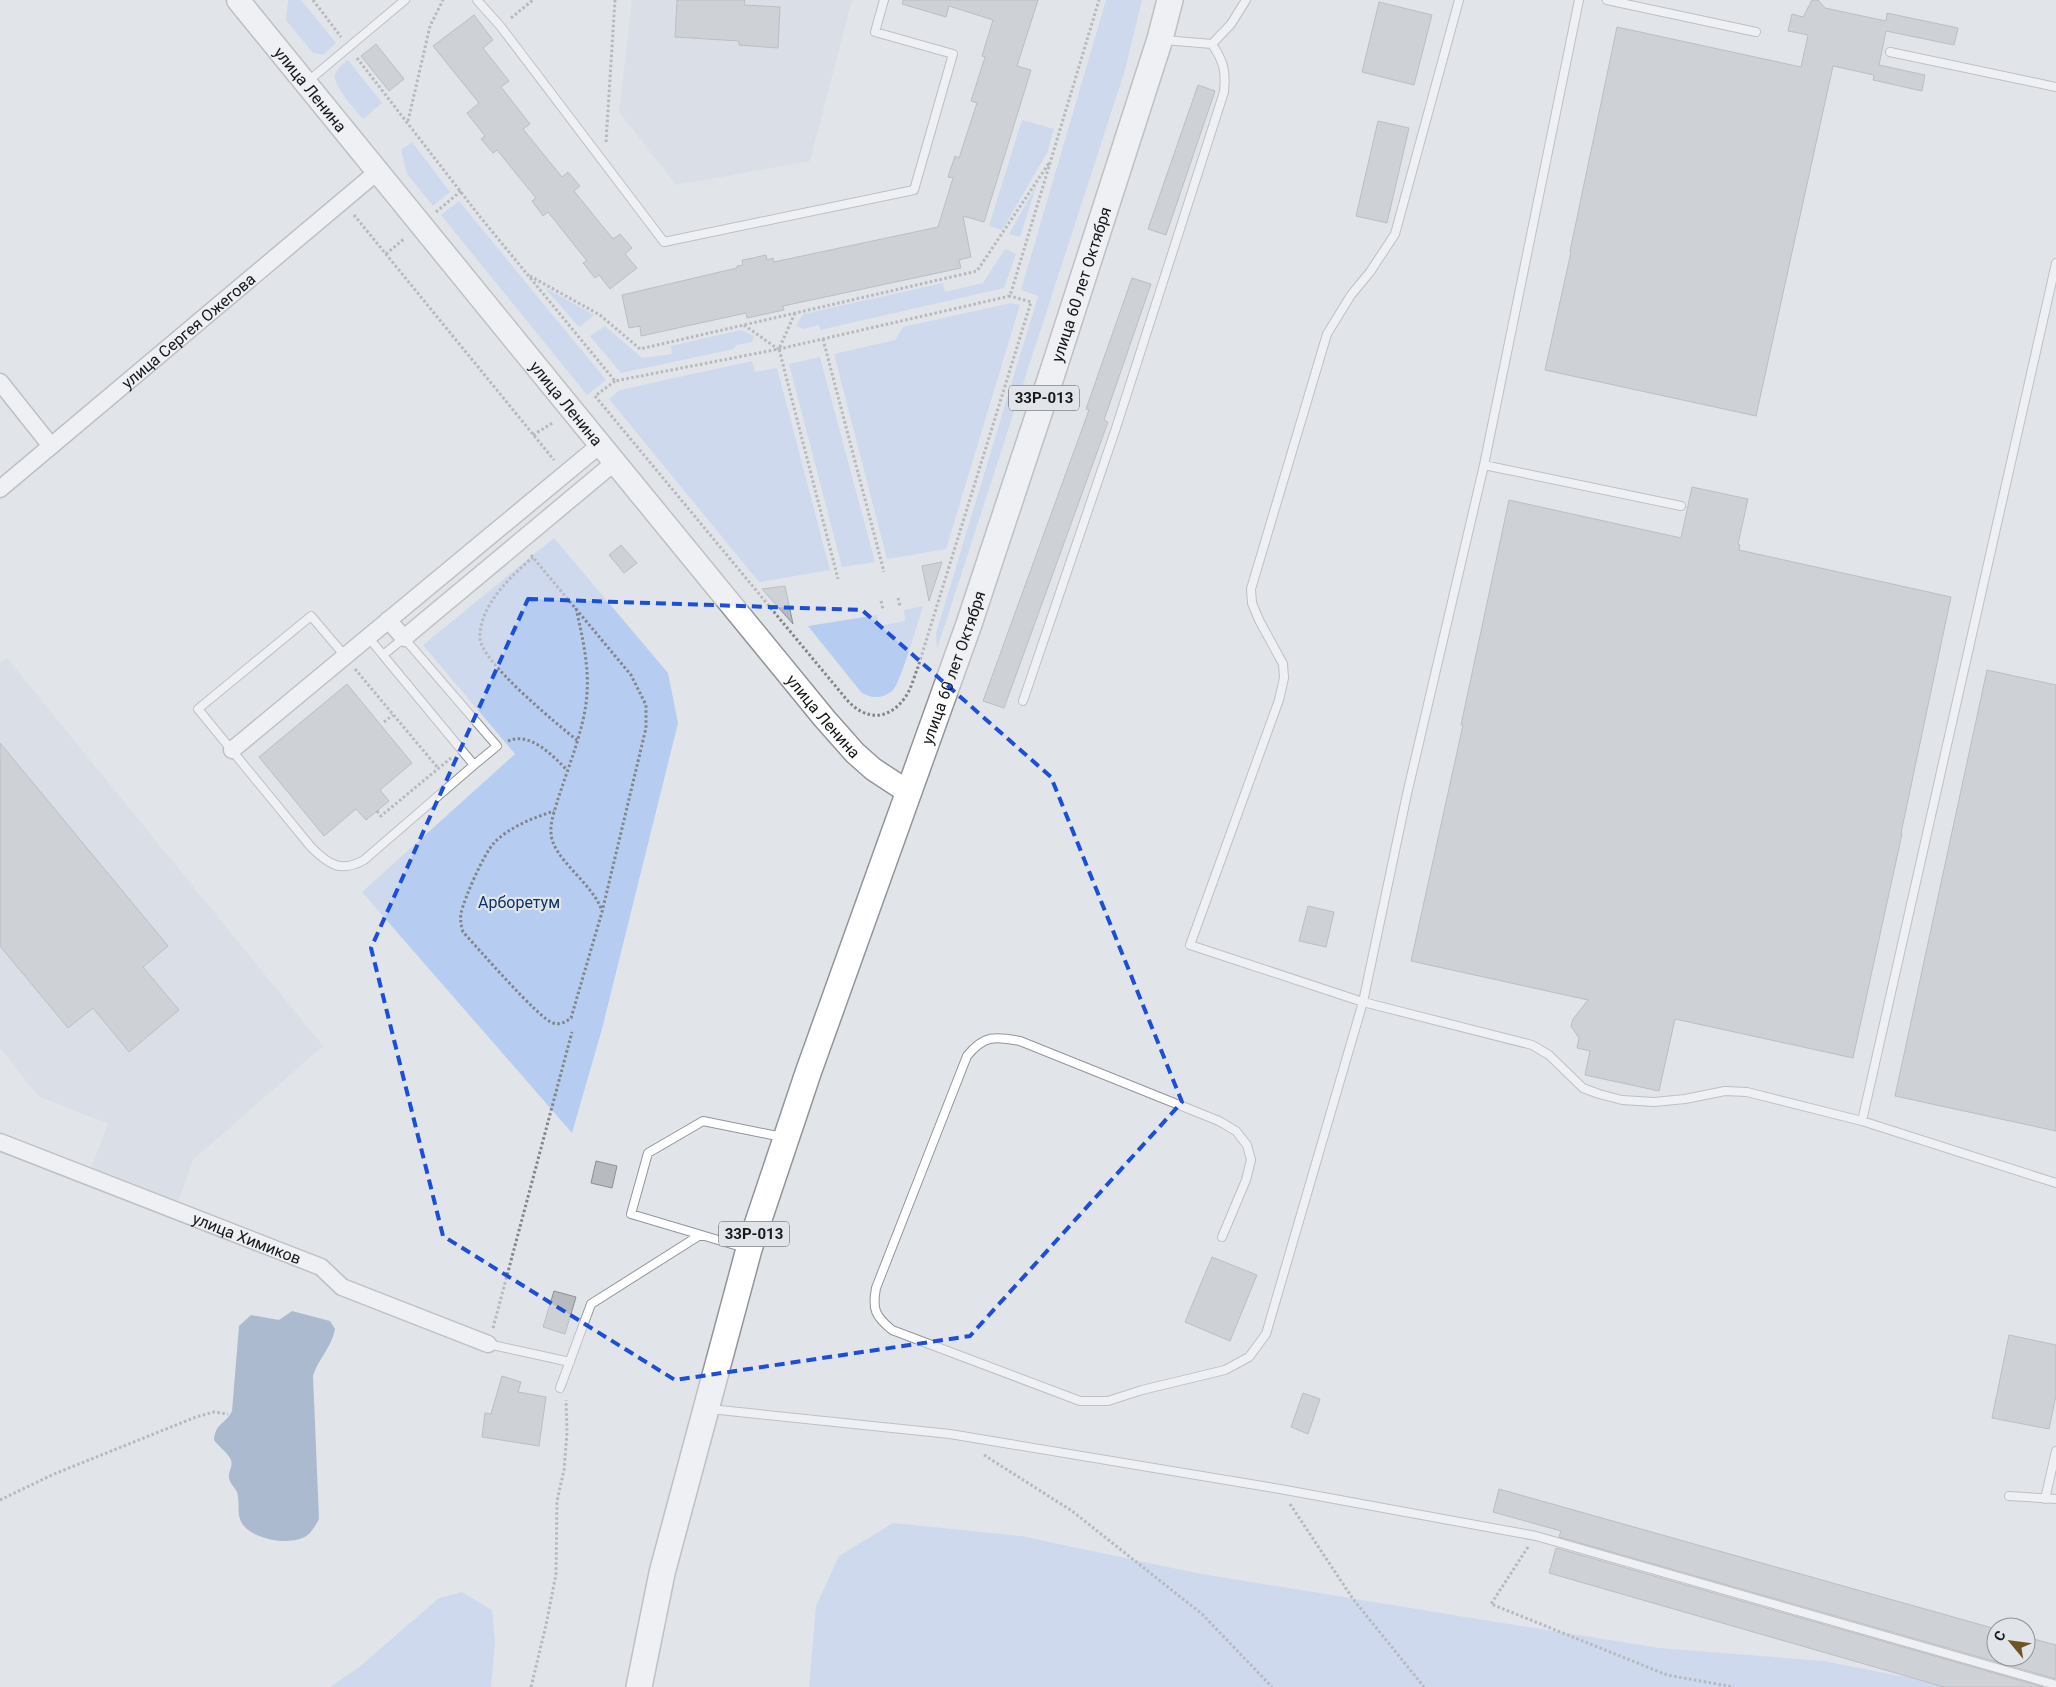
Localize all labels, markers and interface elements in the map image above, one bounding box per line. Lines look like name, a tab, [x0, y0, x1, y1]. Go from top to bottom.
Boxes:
street label: улица Ленина	[270, 43, 350, 136]
street label: улица 60 лет Октября	[1048, 205, 1115, 364]
street label: улица Сергея Ожегова	[118, 269, 259, 393]
street label: улица Ленина	[526, 357, 606, 450]
road number: 33Р-013	[1009, 386, 1079, 410]
street label: улица 60 лет Октября	[918, 588, 989, 747]
street label: улица Ленина	[782, 671, 864, 762]
park label: Арборетум	[478, 893, 560, 912]
street label: улица Химиков	[190, 1209, 304, 1268]
road number: 33Р-013	[719, 1222, 789, 1246]
north arrow	[1986, 1617, 2036, 1667]
text: С	[1990, 1628, 2009, 1644]

